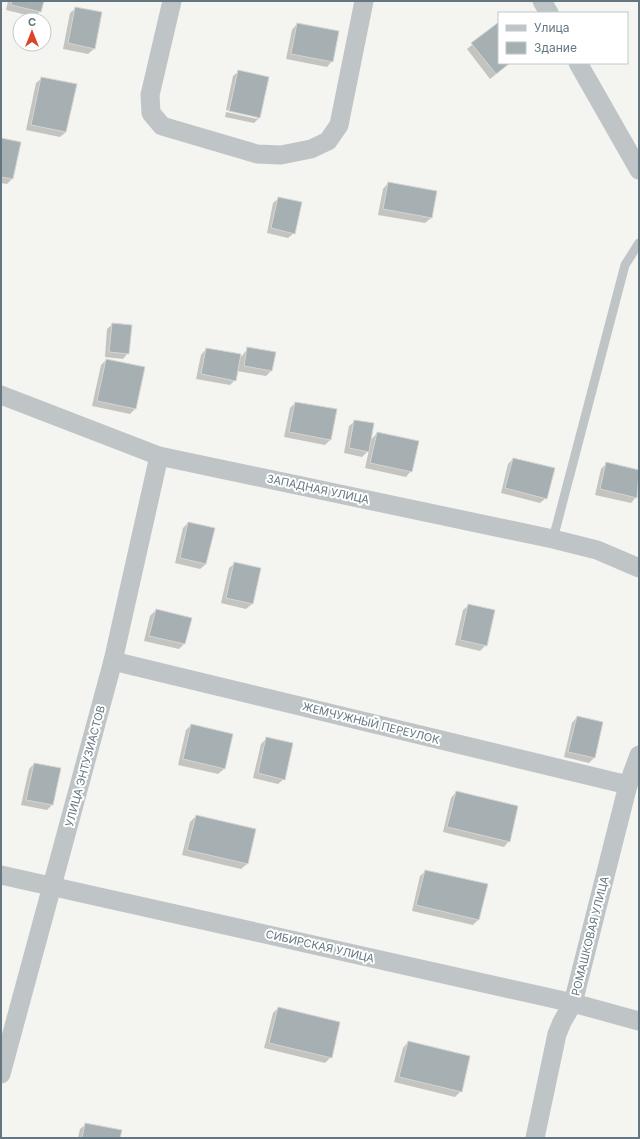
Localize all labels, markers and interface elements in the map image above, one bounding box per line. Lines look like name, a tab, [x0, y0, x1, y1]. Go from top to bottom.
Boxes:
north arrow	[12, 12, 52, 52]
legend	[498, 12, 628, 64]
text: С	[28, 15, 36, 29]
text: Улица	[534, 20, 569, 35]
text: Здание	[534, 40, 577, 55]
street label: ЗАПАДНАЯ УЛИЦА	[266, 471, 371, 507]
street label: ЖЕМЧУЖНЫЙ ПЕРЕУЛОК	[301, 699, 442, 747]
street label: УЛИЦА ЭНТУЗИАСТОВ	[62, 704, 108, 828]
street label: РОМАШКОВАЯ УЛИЦА	[568, 874, 612, 997]
street label: СИБИРСКАЯ УЛИЦА	[264, 927, 376, 965]

